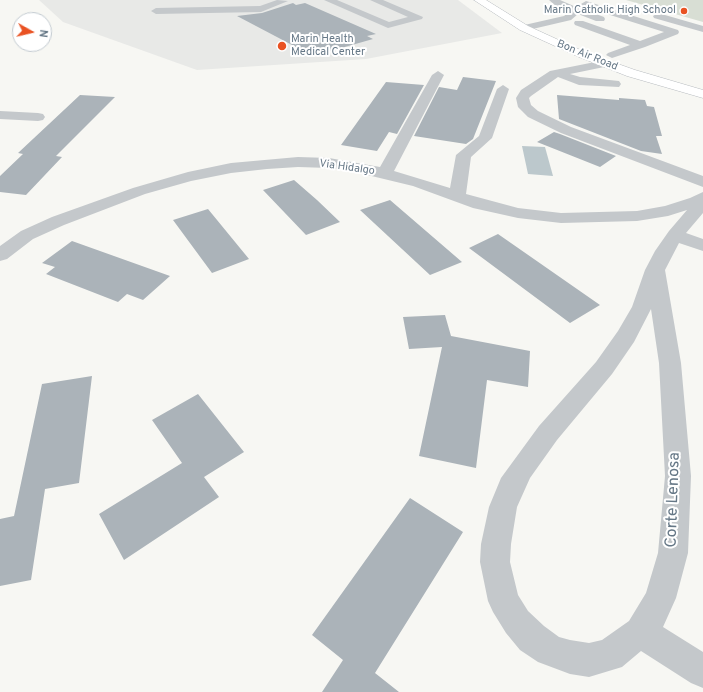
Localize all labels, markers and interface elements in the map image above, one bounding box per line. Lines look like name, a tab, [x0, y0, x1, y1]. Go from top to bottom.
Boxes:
place label: Marin Catholic High School	[544, 4, 676, 18]
marker: Marin Catholic High School	[679, 6, 689, 16]
north arrow	[12, 12, 52, 52]
text: N	[35, 29, 50, 38]
place label: Marin Health Medical Center	[291, 33, 365, 59]
street label: Bon Air Road	[555, 38, 619, 74]
marker: Marin Health Medical Center	[276, 40, 288, 52]
street label: Via Hidalgo	[318, 158, 376, 178]
street label: Corte Lenosa	[663, 452, 685, 548]

